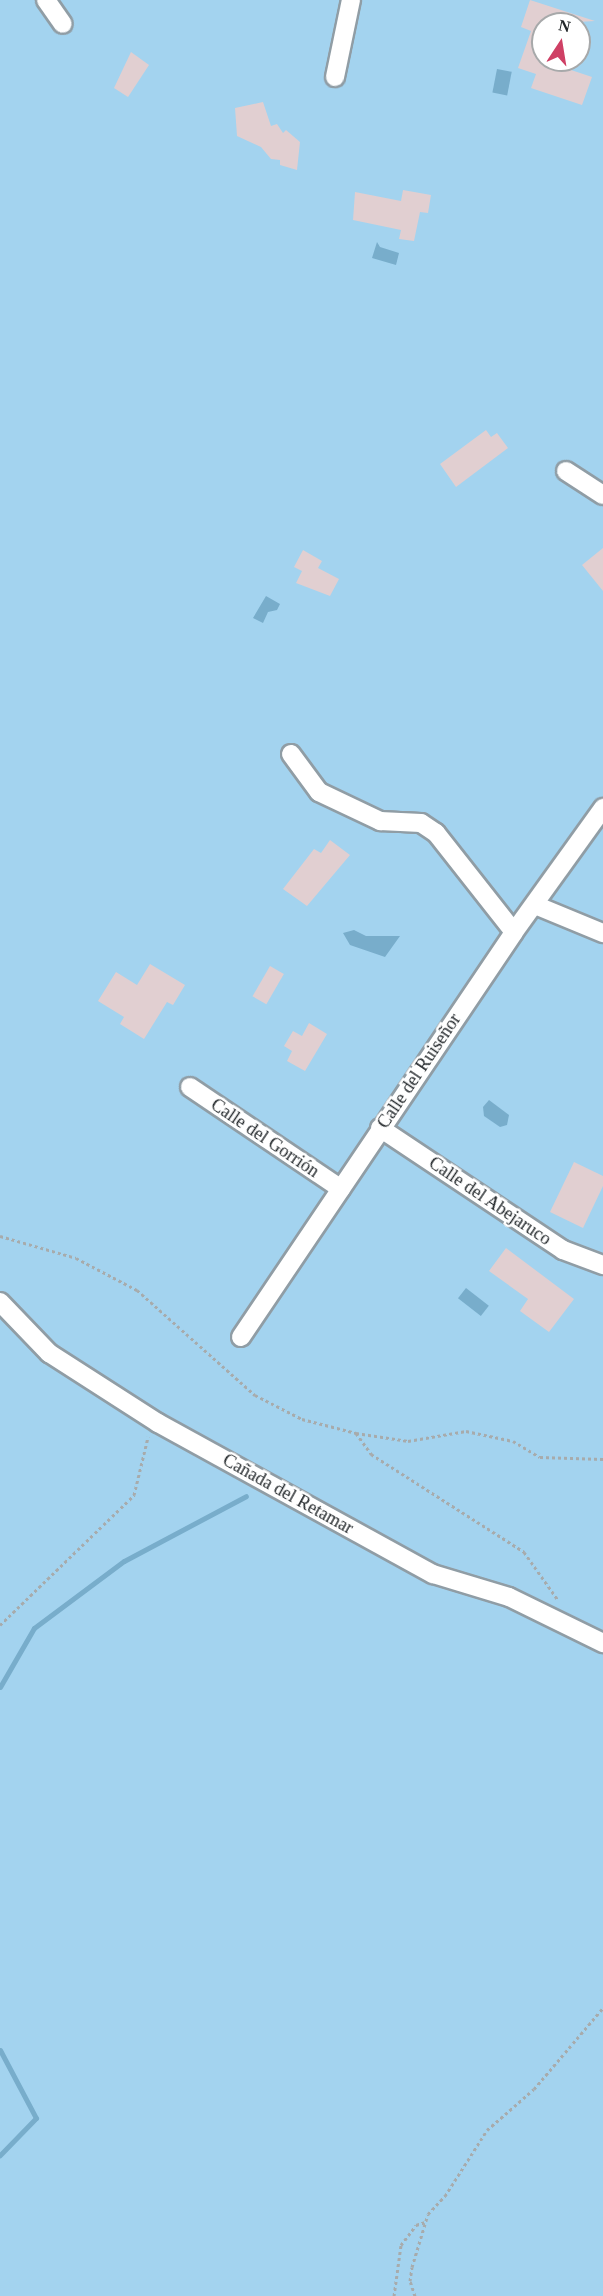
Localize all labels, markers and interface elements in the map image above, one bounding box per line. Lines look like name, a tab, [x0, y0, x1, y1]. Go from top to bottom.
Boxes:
north arrow	[531, 12, 591, 72]
text: N	[557, 16, 572, 35]
street label: Calle del Ruiseñor	[373, 1009, 465, 1133]
street label: Calle del Gorrión	[207, 1094, 323, 1182]
street label: Calle del Abejaruco	[424, 1152, 556, 1250]
street label: Cañada del Retamar	[219, 1449, 357, 1539]

